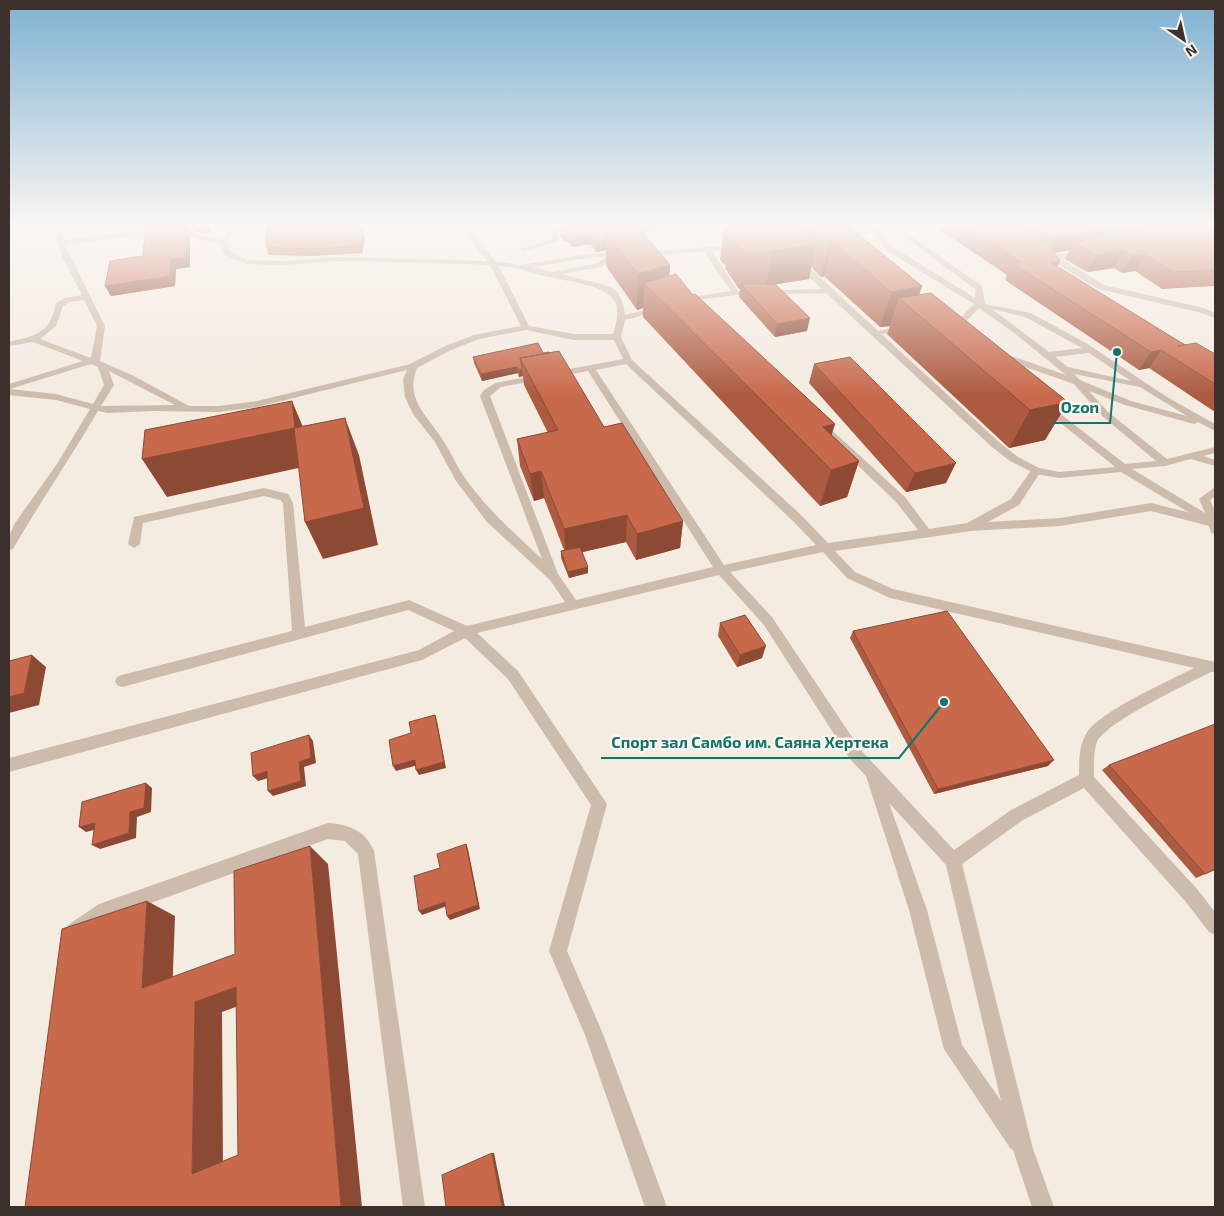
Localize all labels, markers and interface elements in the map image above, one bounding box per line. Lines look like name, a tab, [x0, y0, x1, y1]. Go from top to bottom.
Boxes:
north arrow	[1159, 15, 1209, 65]
text: N	[1183, 41, 1200, 61]
callout: Ozon	[1051, 392, 1110, 423]
text: Ozon	[1061, 397, 1099, 416]
callout: Спорт зал Самбо им. Саяна Хертека	[601, 727, 899, 758]
text: Спорт зал Самбо им. Саяна Хертека	[611, 732, 889, 751]

